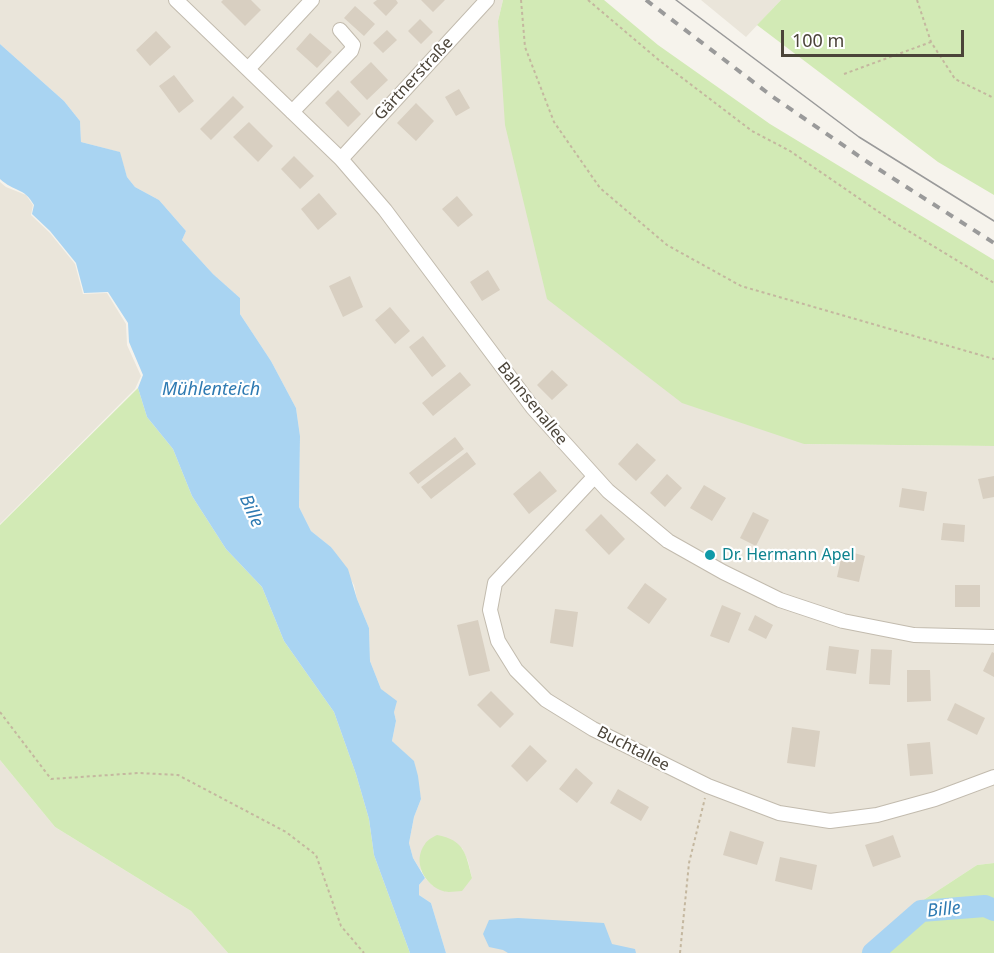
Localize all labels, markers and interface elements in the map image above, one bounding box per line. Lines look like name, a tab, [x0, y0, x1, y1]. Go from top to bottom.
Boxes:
scale bar	[784, 18, 967, 56]
text: 100 m	[792, 28, 844, 52]
street label: Gärtnerstraße	[371, 34, 457, 124]
street label: Bahnsenallee	[493, 359, 571, 449]
water label: Mühlenteich	[162, 379, 260, 401]
water label: Bille	[234, 491, 268, 531]
place label: Dr. Hermann Apel	[722, 545, 855, 565]
marker: Dr. Hermann Apel	[703, 548, 717, 562]
street label: Buchtallee	[593, 723, 673, 775]
water label: Bille	[926, 897, 962, 923]

